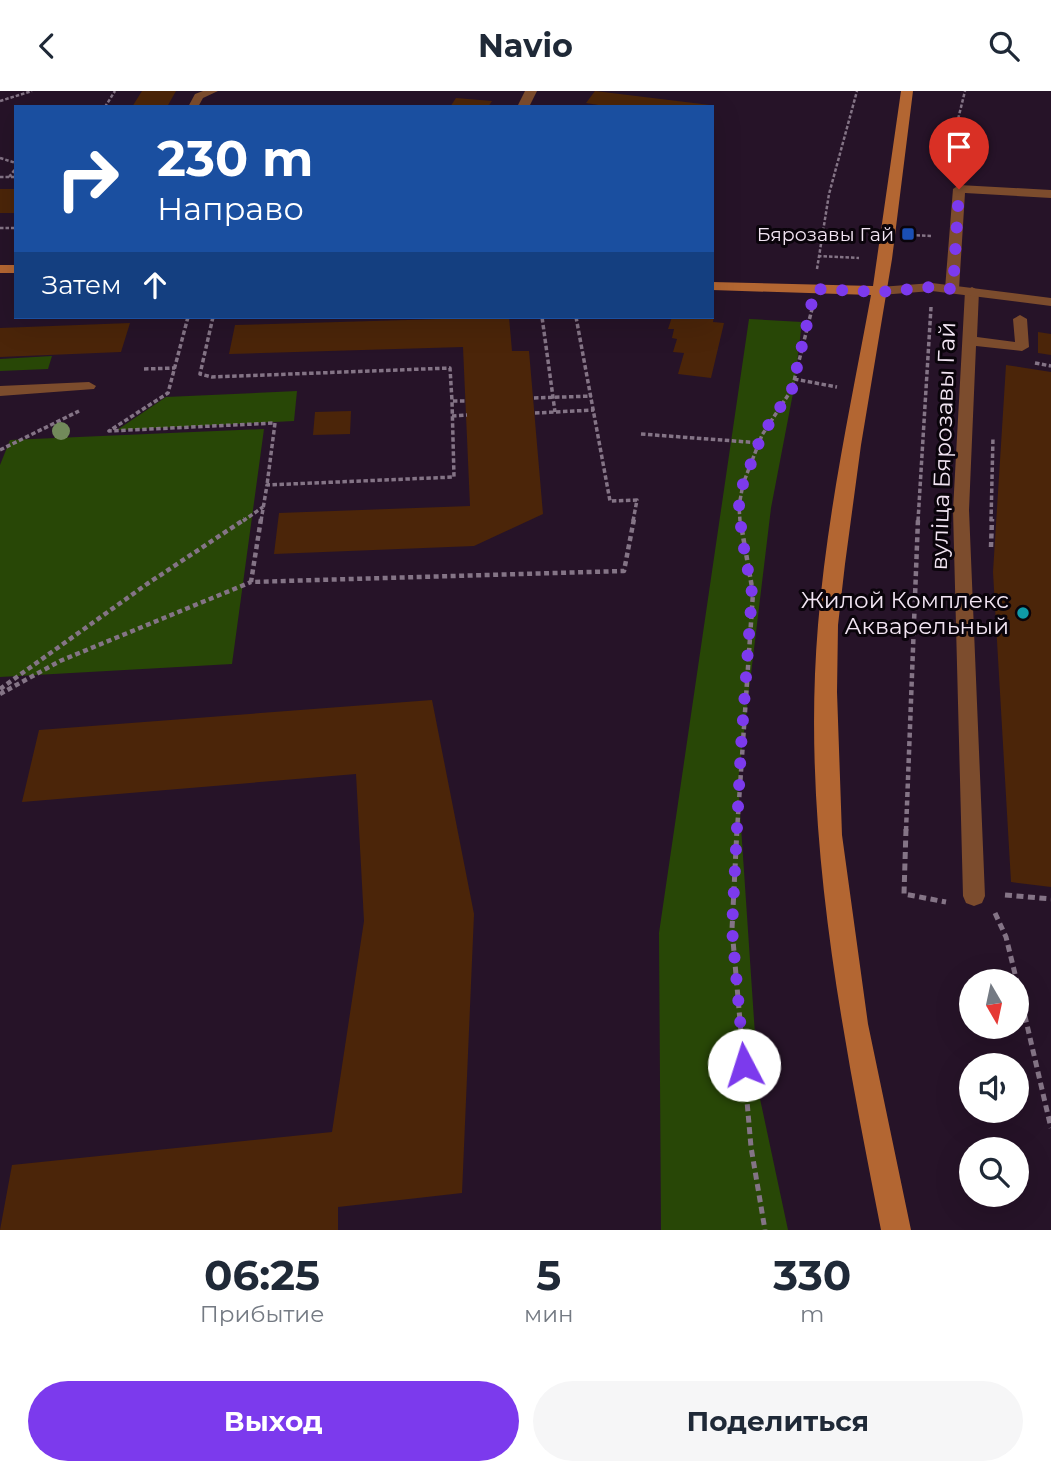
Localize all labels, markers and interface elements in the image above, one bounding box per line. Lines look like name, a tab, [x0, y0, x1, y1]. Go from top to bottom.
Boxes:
text: Navio	[478, 26, 573, 65]
icon: back	[28, 27, 66, 65]
icon: search	[985, 27, 1023, 65]
pin	[929, 117, 989, 189]
icon: arrive	[940, 128, 978, 166]
text: 230 m	[157, 129, 313, 188]
icon: right	[42, 133, 133, 224]
text: Направо	[157, 189, 304, 228]
place label: Бярозавы Гай	[757, 223, 894, 246]
marker: Бярозавы Гай	[900, 226, 916, 242]
icon: ahead	[136, 266, 174, 304]
text: Затем	[42, 269, 122, 301]
street label: вуліца Бярозавы Гай	[925, 321, 961, 571]
place label: Жилой Комплекс Акварельный	[801, 586, 1009, 640]
marker: Жилой Комплекс Акварельный	[1015, 605, 1031, 621]
north arrow	[959, 969, 1029, 1039]
map controls	[959, 969, 1029, 1207]
position arrow	[707, 1028, 781, 1102]
button: sound	[959, 1053, 1029, 1123]
button: search	[959, 1137, 1029, 1207]
text: 06:25	[204, 1249, 320, 1301]
text: 5	[536, 1249, 561, 1301]
text: 330	[773, 1249, 851, 1301]
text: Прибытие	[200, 1300, 324, 1328]
text: мин	[524, 1300, 574, 1328]
text: m	[800, 1300, 824, 1328]
button: Выход	[28, 1381, 519, 1461]
button: Поделиться	[533, 1381, 1023, 1461]

